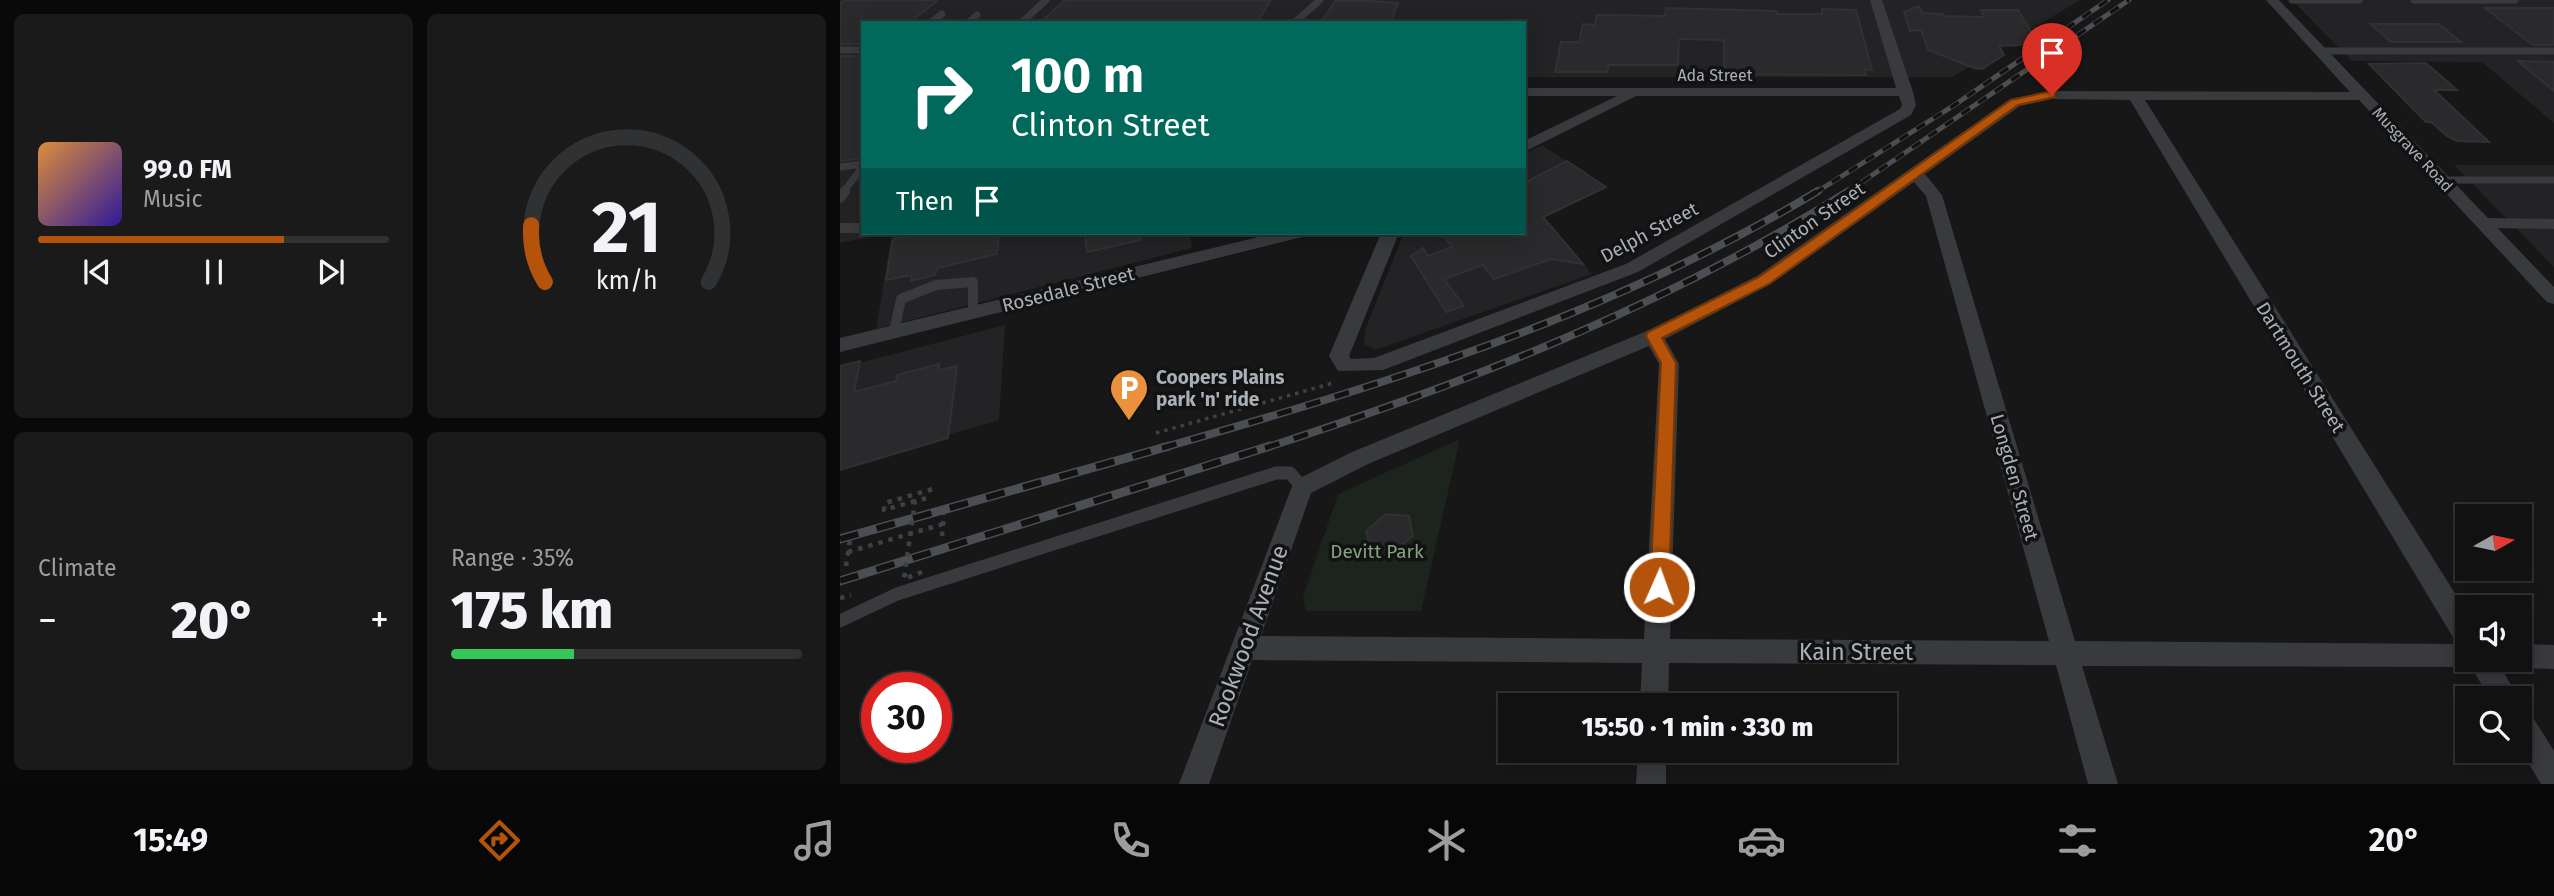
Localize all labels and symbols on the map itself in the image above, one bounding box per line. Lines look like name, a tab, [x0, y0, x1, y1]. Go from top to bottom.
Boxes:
pin	[2022, 23, 2082, 95]
street label: Ada Street	[1677, 66, 1753, 85]
street label: Musgrave Road	[2368, 103, 2457, 196]
street label: Clinton Street	[1759, 177, 1869, 264]
street label: Delph Street	[1597, 197, 1702, 268]
street label: Rosedale Street	[1000, 262, 1137, 317]
street label: Dartmouth Street	[2251, 298, 2350, 437]
place label: Coopers Plains park 'n' ride	[1156, 366, 1284, 411]
parking icon: Coopers Plains park 'n' ride	[1108, 367, 1150, 422]
street label: Longden Street	[1986, 411, 2044, 543]
north arrow	[2455, 504, 2532, 581]
park label: Devitt Park	[1330, 540, 1424, 563]
street label: Rookwood Avenue	[1202, 541, 1294, 731]
position arrow	[1622, 550, 1696, 624]
street label: Kain Street	[1799, 638, 1914, 666]
speed limit sign: 30	[861, 672, 952, 763]

